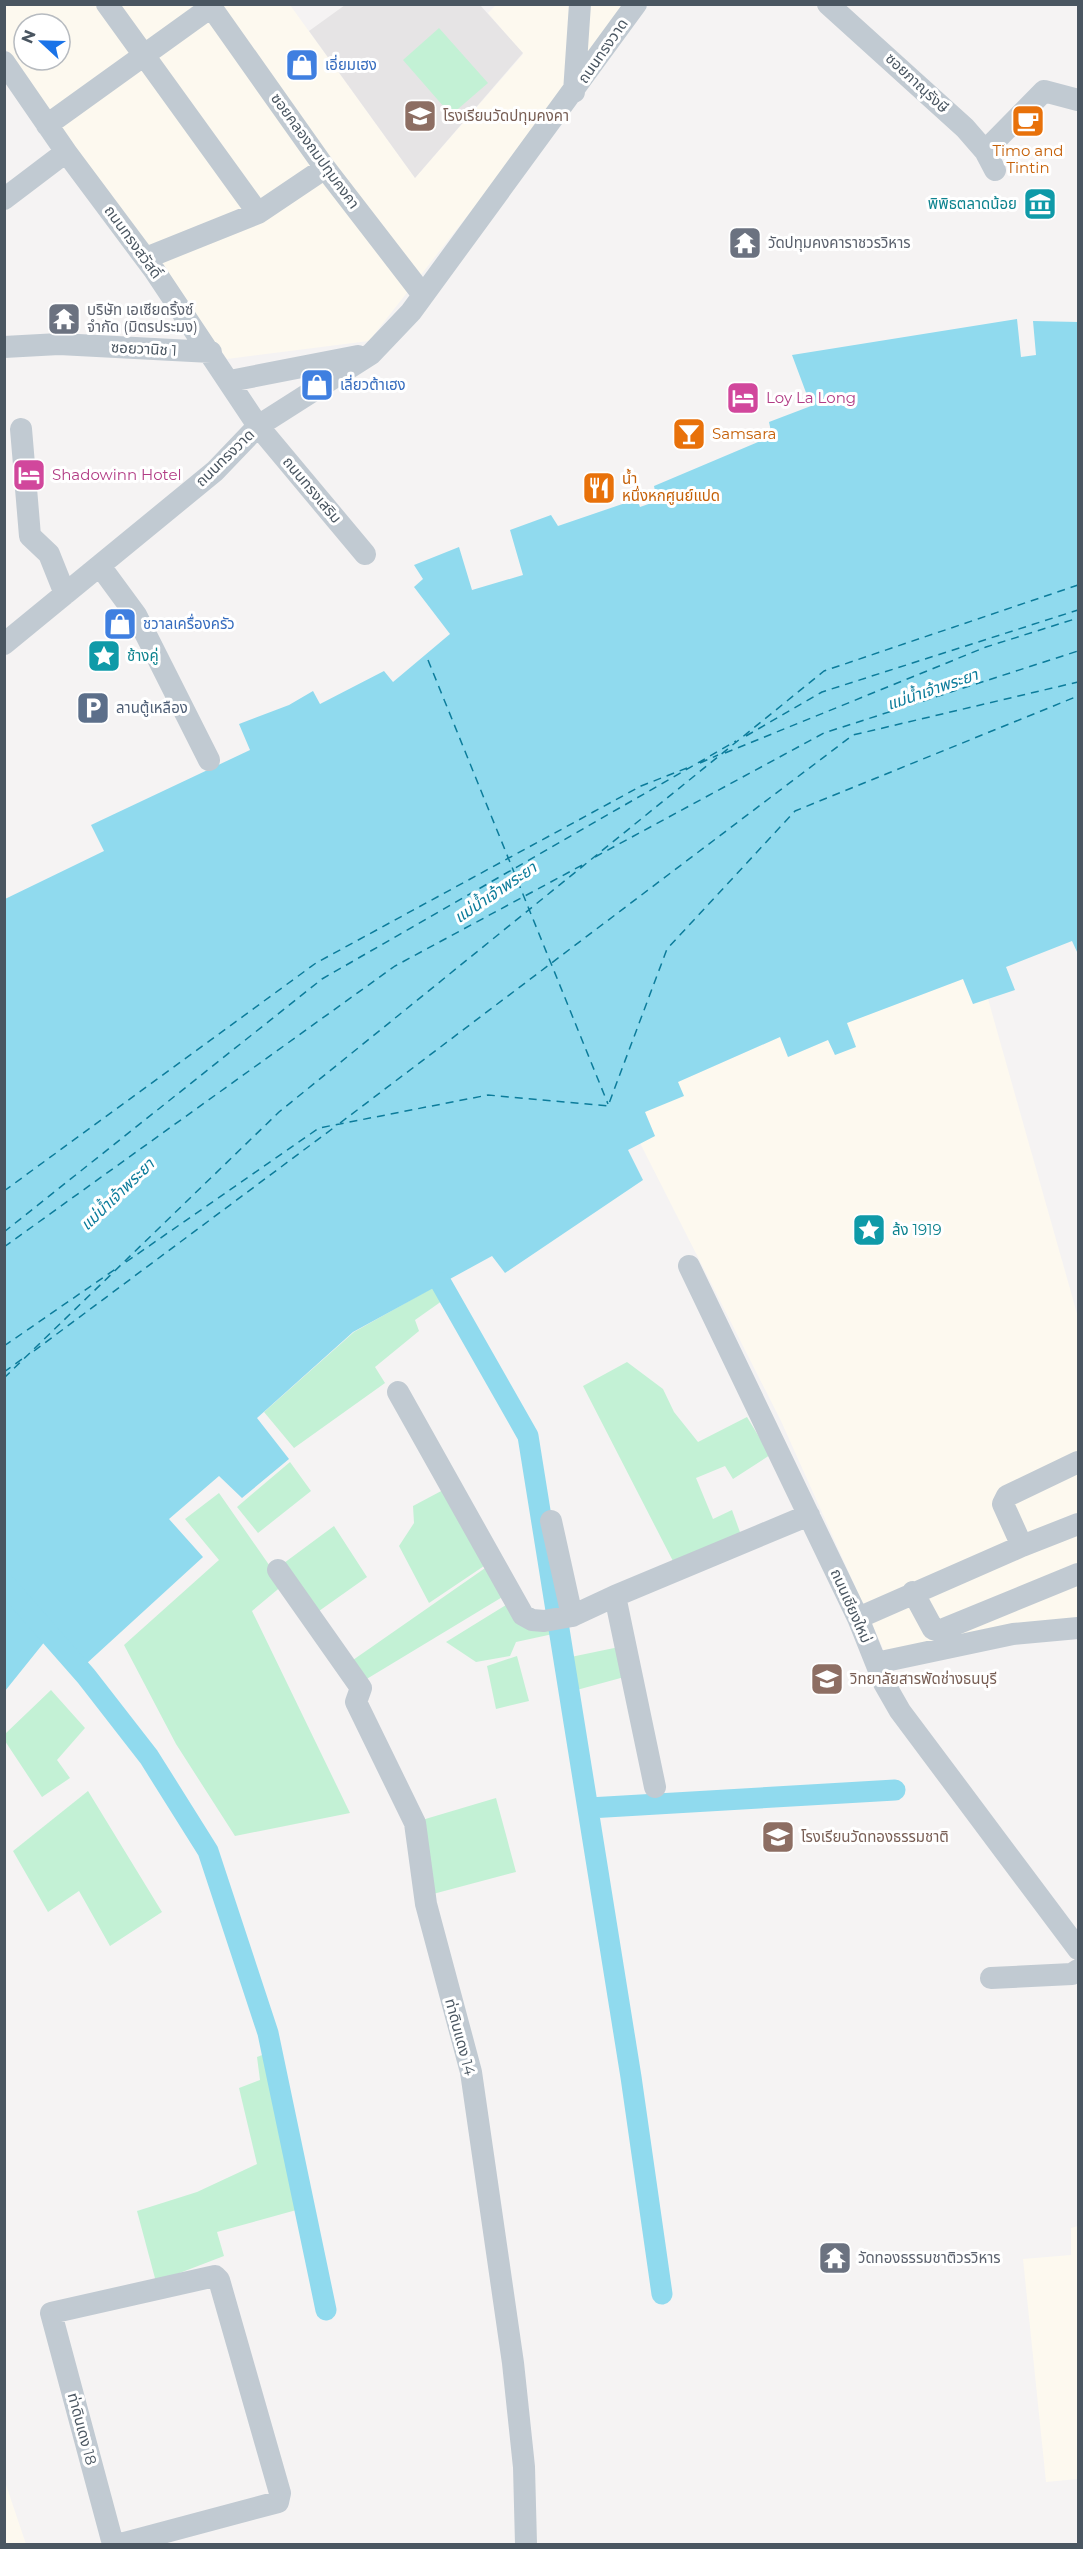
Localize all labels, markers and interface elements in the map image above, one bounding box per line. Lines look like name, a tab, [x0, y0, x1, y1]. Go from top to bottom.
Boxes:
north arrow	[12, 12, 72, 72]
street label: ถนนทรงวาด	[573, 15, 632, 87]
text: N	[17, 27, 40, 46]
shop icon: เอี่ยมเฮง	[284, 47, 320, 83]
street label: ซอยภาณุรังษี	[882, 49, 953, 117]
place label: เอี่ยมเฮง	[325, 54, 377, 74]
street label: ซอยคลองถมปทุมคงคา	[267, 89, 364, 212]
school or university icon: โรงเรียนวัดปทุมคงคา	[402, 98, 438, 134]
cafe icon: Timo and Tintin	[1010, 103, 1046, 139]
place label: โรงเรียนวัดปทุมคงคา	[443, 106, 569, 125]
place label: Timo and Tintin	[992, 141, 1064, 177]
museum icon: พิพิธตลาดน้อย	[1022, 186, 1058, 222]
place label: พิพิธตลาดน้อย	[928, 194, 1017, 213]
street label: ถนนทรงสวัสดิ์	[101, 201, 166, 282]
temple icon: วัดปทุมคงคาราชวรวิหาร	[727, 225, 763, 261]
place label: วัดปทุมคงคาราชวรวิหาร	[768, 233, 911, 252]
place label: บริษัท เอเซียดริ้งซ์ จำกัด (มิตรประมง)	[87, 300, 198, 336]
temple icon: บริษัท เอเซียดริ้งซ์ จำกัด (มิตรประมง)	[46, 301, 82, 337]
street label: ซอยวานิช 1	[111, 337, 178, 360]
shop icon: เลี่ยวต้าเฮง	[299, 367, 335, 403]
place label: เลี่ยวต้าเฮง	[340, 374, 406, 394]
hotel icon: Loy La Long	[725, 380, 761, 416]
place label: Loy La Long	[766, 388, 856, 407]
bar icon: Samsara	[671, 416, 707, 452]
place label: Samsara	[712, 424, 776, 443]
street label: ถนนทรงวาด	[191, 425, 258, 490]
street label: ถนนทรงเสริม	[279, 452, 346, 527]
hotel icon: Shadowinn Hotel	[11, 457, 47, 493]
place label: Shadowinn Hotel	[52, 465, 182, 484]
place label: น้ำ หนึ่งหกศูนย์แปด	[622, 468, 720, 505]
restaurant icon: น้ำ หนึ่งหกศูนย์แปด	[581, 470, 617, 506]
shop icon: ชวาลเครื่องครัว	[102, 606, 138, 642]
place label: ชวาลเครื่องครัว	[143, 613, 235, 633]
place icon: ช้างคู่	[86, 638, 122, 674]
place label: ช้างคู่	[127, 646, 159, 665]
water label: แม่น้ำเจ้าพระยา	[884, 663, 981, 714]
parking icon: ลานตู้เหลือง	[75, 690, 111, 726]
place label: ลานตู้เหลือง	[116, 698, 188, 717]
water label: แม่น้ำเจ้าพระยา	[450, 856, 541, 927]
water label: แม่น้ำเจ้าพระยา	[75, 1152, 159, 1234]
place icon: ล้ง 1919	[851, 1212, 887, 1248]
place label: ล้ง 1919	[892, 1220, 942, 1239]
street label: ถนนเชียงใหม่	[827, 1566, 876, 1646]
school or university icon: วิทยาลัยสารพัดช่างธนบุรี	[809, 1661, 845, 1697]
place label: วิทยาลัยสารพัดช่างธนบุรี	[850, 1669, 997, 1688]
school or university icon: โรงเรียนวัดทองธรรมชาติ	[760, 1819, 796, 1855]
place label: โรงเรียนวัดทองธรรมชาติ	[801, 1827, 949, 1846]
street label: ท่าดินแดง 14	[441, 1996, 480, 2077]
temple icon: วัดทองธรรมชาติวรวิหาร	[817, 2240, 853, 2276]
place label: วัดทองธรรมชาติวรวิหาร	[858, 2248, 1001, 2267]
street label: ท่าดินเดง 18	[64, 2391, 101, 2467]

